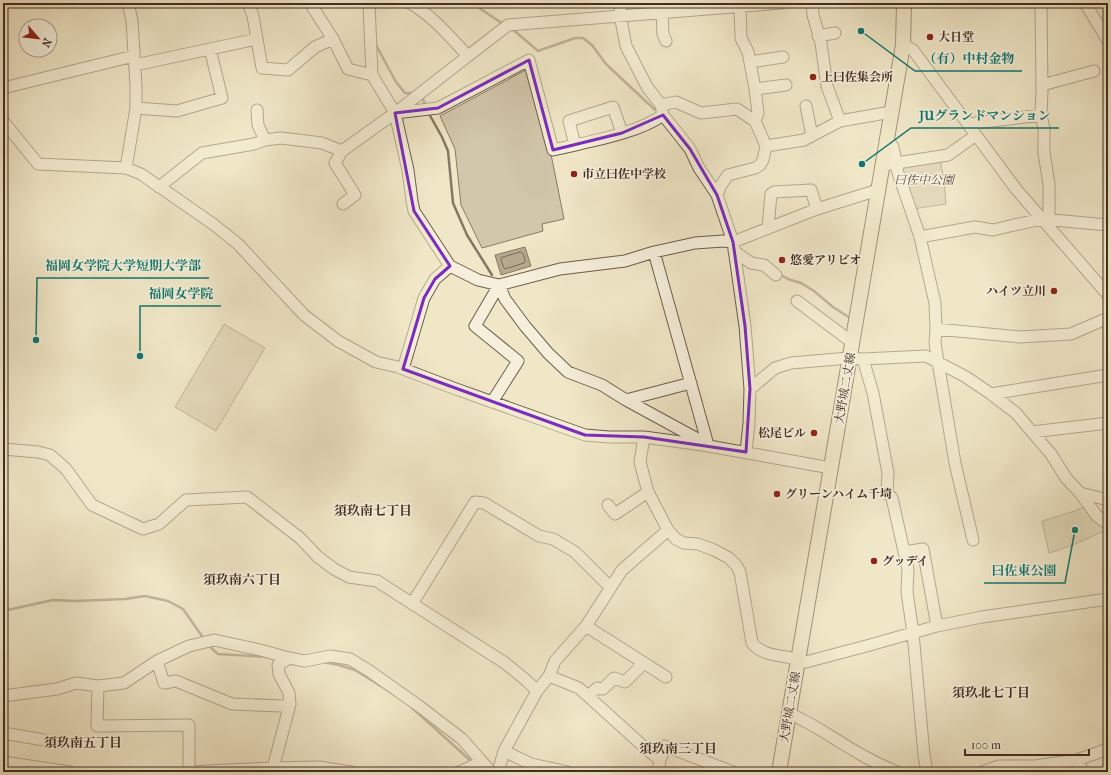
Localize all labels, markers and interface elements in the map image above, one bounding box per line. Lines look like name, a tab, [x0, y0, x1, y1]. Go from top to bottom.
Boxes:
north arrow	[18, 18, 58, 58]
place label: 大日堂	[938, 30, 974, 44]
marker: 大日堂	[925, 32, 935, 42]
text: N	[38, 36, 54, 50]
callout: （有）中村金物	[915, 46, 1022, 71]
text: （有）中村金物	[923, 51, 1015, 66]
place label: 上曰佐集会所	[821, 70, 893, 84]
marker: 上曰佐集会所	[808, 72, 818, 82]
callout: JUグランドマンション	[911, 103, 1059, 128]
text: JUグランドマンション	[917, 108, 1051, 124]
place label: 市立曰佐中学校	[582, 167, 666, 181]
marker: 市立曰佐中学校	[569, 169, 579, 179]
park label: 曰佐中公園	[894, 173, 956, 187]
callout: 福岡女学院大学短期大学部	[37, 253, 209, 278]
place label: 悠愛アリビオ	[790, 253, 862, 267]
marker: 悠愛アリビオ	[777, 255, 787, 265]
text: 福岡女学院大学短期大学部	[45, 258, 201, 273]
callout: 福岡女学院	[140, 281, 221, 306]
place label: ハイツ立川	[986, 284, 1046, 298]
text: 福岡女学院	[148, 286, 214, 301]
marker: ハイツ立川	[1049, 286, 1059, 296]
street label: 大野城二丈線	[832, 351, 858, 425]
place label: 松尾ビル	[758, 426, 806, 440]
marker: 松尾ビル	[809, 428, 819, 438]
place label: グリーンハイム千埼	[785, 487, 892, 501]
marker: グリーンハイム千埼	[772, 489, 782, 499]
district label: 須玖南七丁目	[334, 503, 412, 518]
place label: グッデイ	[882, 554, 929, 568]
marker: グッデイ	[869, 556, 879, 566]
callout: 曰佐東公園	[984, 558, 1065, 583]
text: 曰佐東公園	[991, 563, 1057, 578]
district label: 須玖南六丁目	[203, 572, 281, 587]
street label: 大野城二丈線	[777, 670, 803, 744]
district label: 須玖北七丁目	[952, 685, 1030, 700]
scale bar	[965, 731, 1089, 757]
district label: 須玖南五丁目	[44, 735, 122, 750]
text: 100 m	[971, 738, 1001, 752]
district label: 須玖南三丁目	[639, 741, 717, 756]

